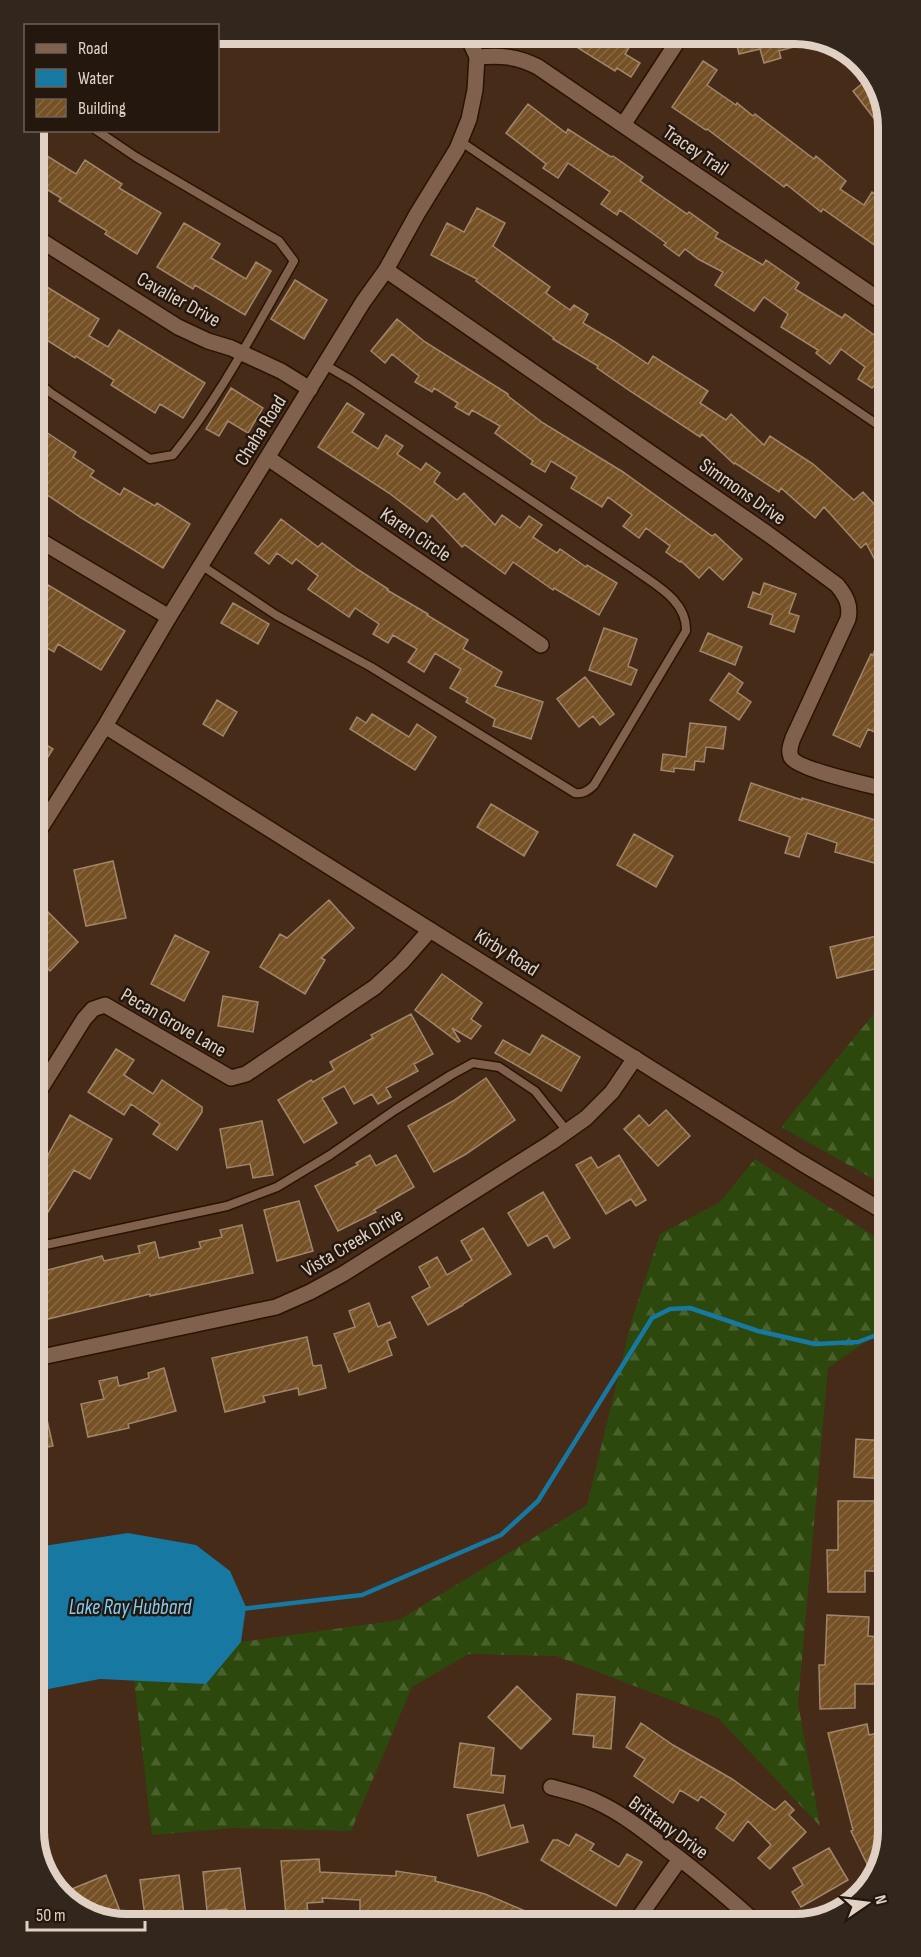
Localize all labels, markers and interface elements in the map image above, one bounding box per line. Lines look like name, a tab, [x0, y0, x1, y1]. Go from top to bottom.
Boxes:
legend	[24, 24, 219, 132]
text: Road	[78, 38, 108, 59]
text: Water	[78, 68, 114, 89]
text: Building	[78, 98, 126, 119]
street label: Tracey Trail	[658, 120, 733, 181]
street label: Cavalier Drive	[133, 267, 224, 333]
street label: Chaha Road	[230, 391, 292, 470]
street label: Simmons Drive	[695, 453, 790, 530]
street label: Karen Circle	[375, 502, 456, 567]
street label: Kirby Road	[470, 924, 543, 982]
street label: Pecan Grove Lane	[117, 983, 230, 1063]
street label: Vista Creek Drive	[298, 1203, 407, 1282]
water label: Lake Ray Hubbard	[69, 1595, 193, 1620]
street label: Brittany Drive	[624, 1791, 713, 1865]
north arrow	[837, 1873, 897, 1933]
text: N	[870, 1893, 890, 1906]
scale bar	[27, 1894, 146, 1932]
text: 50 m	[36, 1905, 66, 1926]

